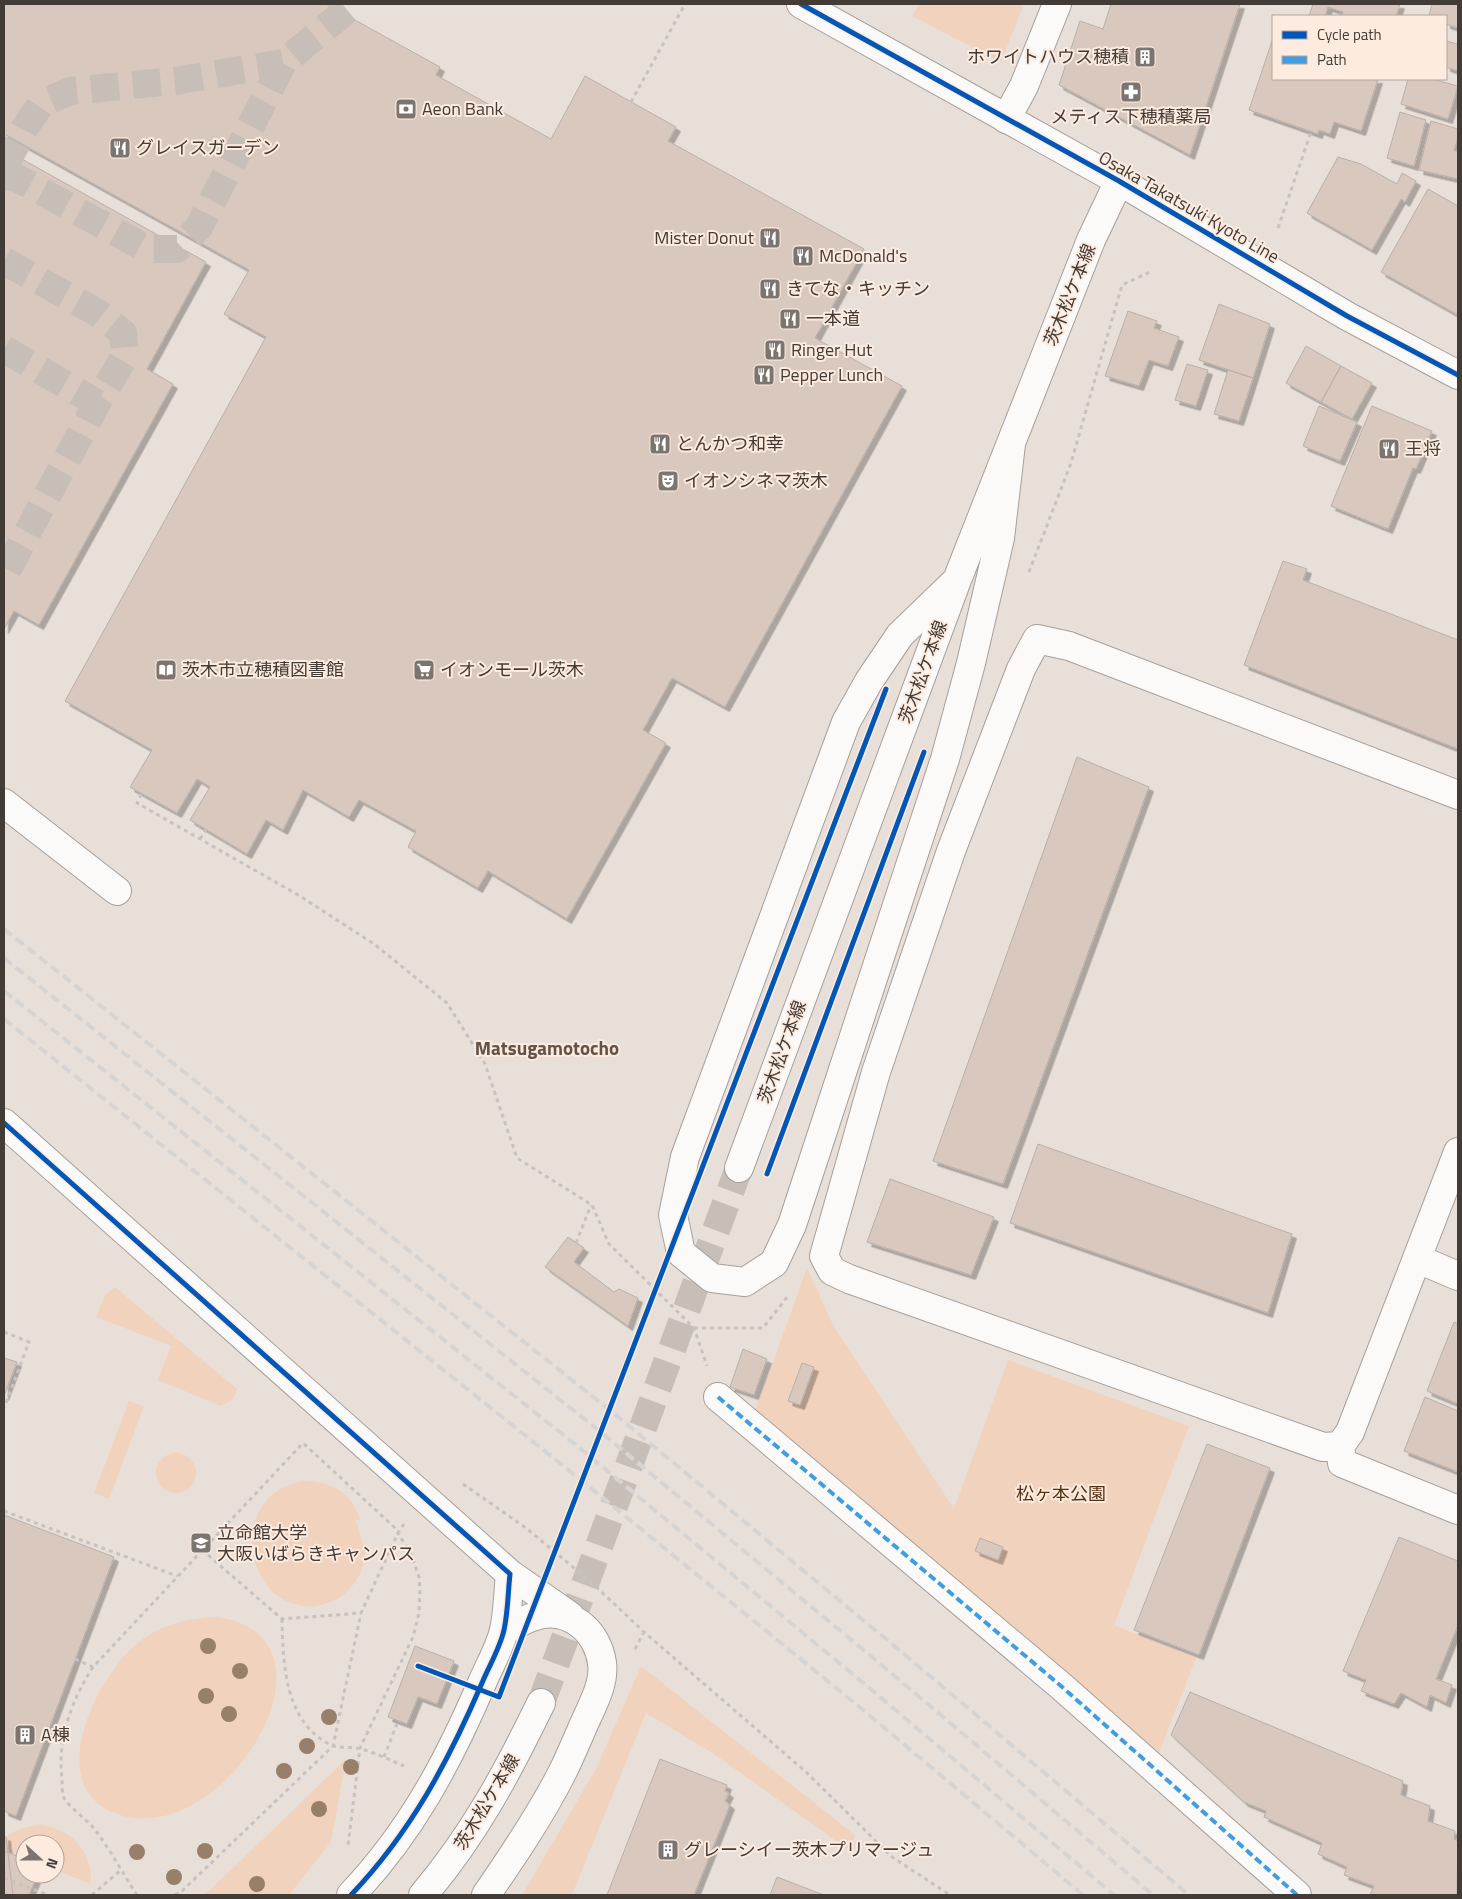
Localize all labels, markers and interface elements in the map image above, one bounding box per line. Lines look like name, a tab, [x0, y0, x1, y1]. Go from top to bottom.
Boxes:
legend	[1272, 15, 1447, 80]
text: Cycle path	[1317, 23, 1382, 46]
place label: ホワイトハウス穂積	[967, 43, 1129, 70]
building icon: ホワイトハウス穂積	[1133, 45, 1157, 69]
text: Path	[1317, 48, 1347, 71]
pharmacy icon: メティス下穂積薬局	[1119, 80, 1143, 104]
place label: Aeon Bank	[422, 95, 504, 122]
bank icon: Aeon Bank	[394, 97, 418, 121]
place label: メティス下穂積薬局	[1051, 103, 1211, 130]
place label: グレイスガーデン	[136, 134, 279, 161]
restaurant icon: グレイスガーデン	[108, 136, 132, 160]
street label: Osaka Takatsuki Kyoto Line	[1094, 144, 1285, 269]
place label: Mister Donut	[654, 224, 755, 251]
restaurant icon: Mister Donut	[758, 226, 782, 250]
street label: 茨木松ケ本線	[1037, 240, 1102, 350]
place label: McDonald's	[819, 242, 907, 269]
restaurant icon: McDonald's	[791, 244, 815, 268]
place label: きてな・キッチン	[786, 275, 930, 302]
restaurant icon: きてな・キッチン	[758, 277, 782, 301]
place label: 一本道	[806, 305, 860, 332]
restaurant icon: 一本道	[778, 307, 802, 331]
place label: Ringer Hut	[791, 336, 873, 363]
restaurant icon: Ringer Hut	[763, 338, 787, 362]
place label: Pepper Lunch	[780, 361, 883, 388]
restaurant icon: Pepper Lunch	[752, 363, 776, 387]
place label: とんかつ和幸	[676, 430, 784, 457]
restaurant icon: とんかつ和幸	[648, 432, 672, 456]
place label: 王将	[1405, 435, 1441, 462]
restaurant icon: 王将	[1377, 437, 1401, 461]
place label: イオンシネマ茨木	[684, 467, 828, 494]
theatre icon: イオンシネマ茨木	[656, 469, 680, 493]
street label: 茨木松ケ本線	[891, 616, 954, 727]
place label: 茨木市立穂積図書館	[182, 656, 344, 683]
place label: イオンモール茨木	[440, 656, 584, 683]
library icon: 茨木市立穂積図書館	[154, 658, 178, 682]
supermarket icon: イオンモール茨木	[412, 658, 436, 682]
street label: 茨木松ケ本線	[750, 996, 813, 1107]
district label: Matsugamotocho	[475, 1033, 619, 1062]
park label: 松ヶ本公園	[1016, 1480, 1106, 1507]
place label: 立命館大学 大阪いばらきキャンパス	[217, 1519, 415, 1567]
school or university icon: 立命館大学 大阪いばらきキャンパス	[189, 1531, 213, 1555]
place label: A棟	[41, 1721, 70, 1748]
building icon: A棟	[13, 1723, 37, 1747]
street label: 茨木松ケ本線	[447, 1749, 526, 1855]
north arrow	[15, 1834, 65, 1884]
place label: グレーシイー茨木プリマージュ	[684, 1836, 934, 1863]
building icon: グレーシイー茨木プリマージュ	[656, 1838, 680, 1862]
text: N	[41, 1856, 64, 1872]

